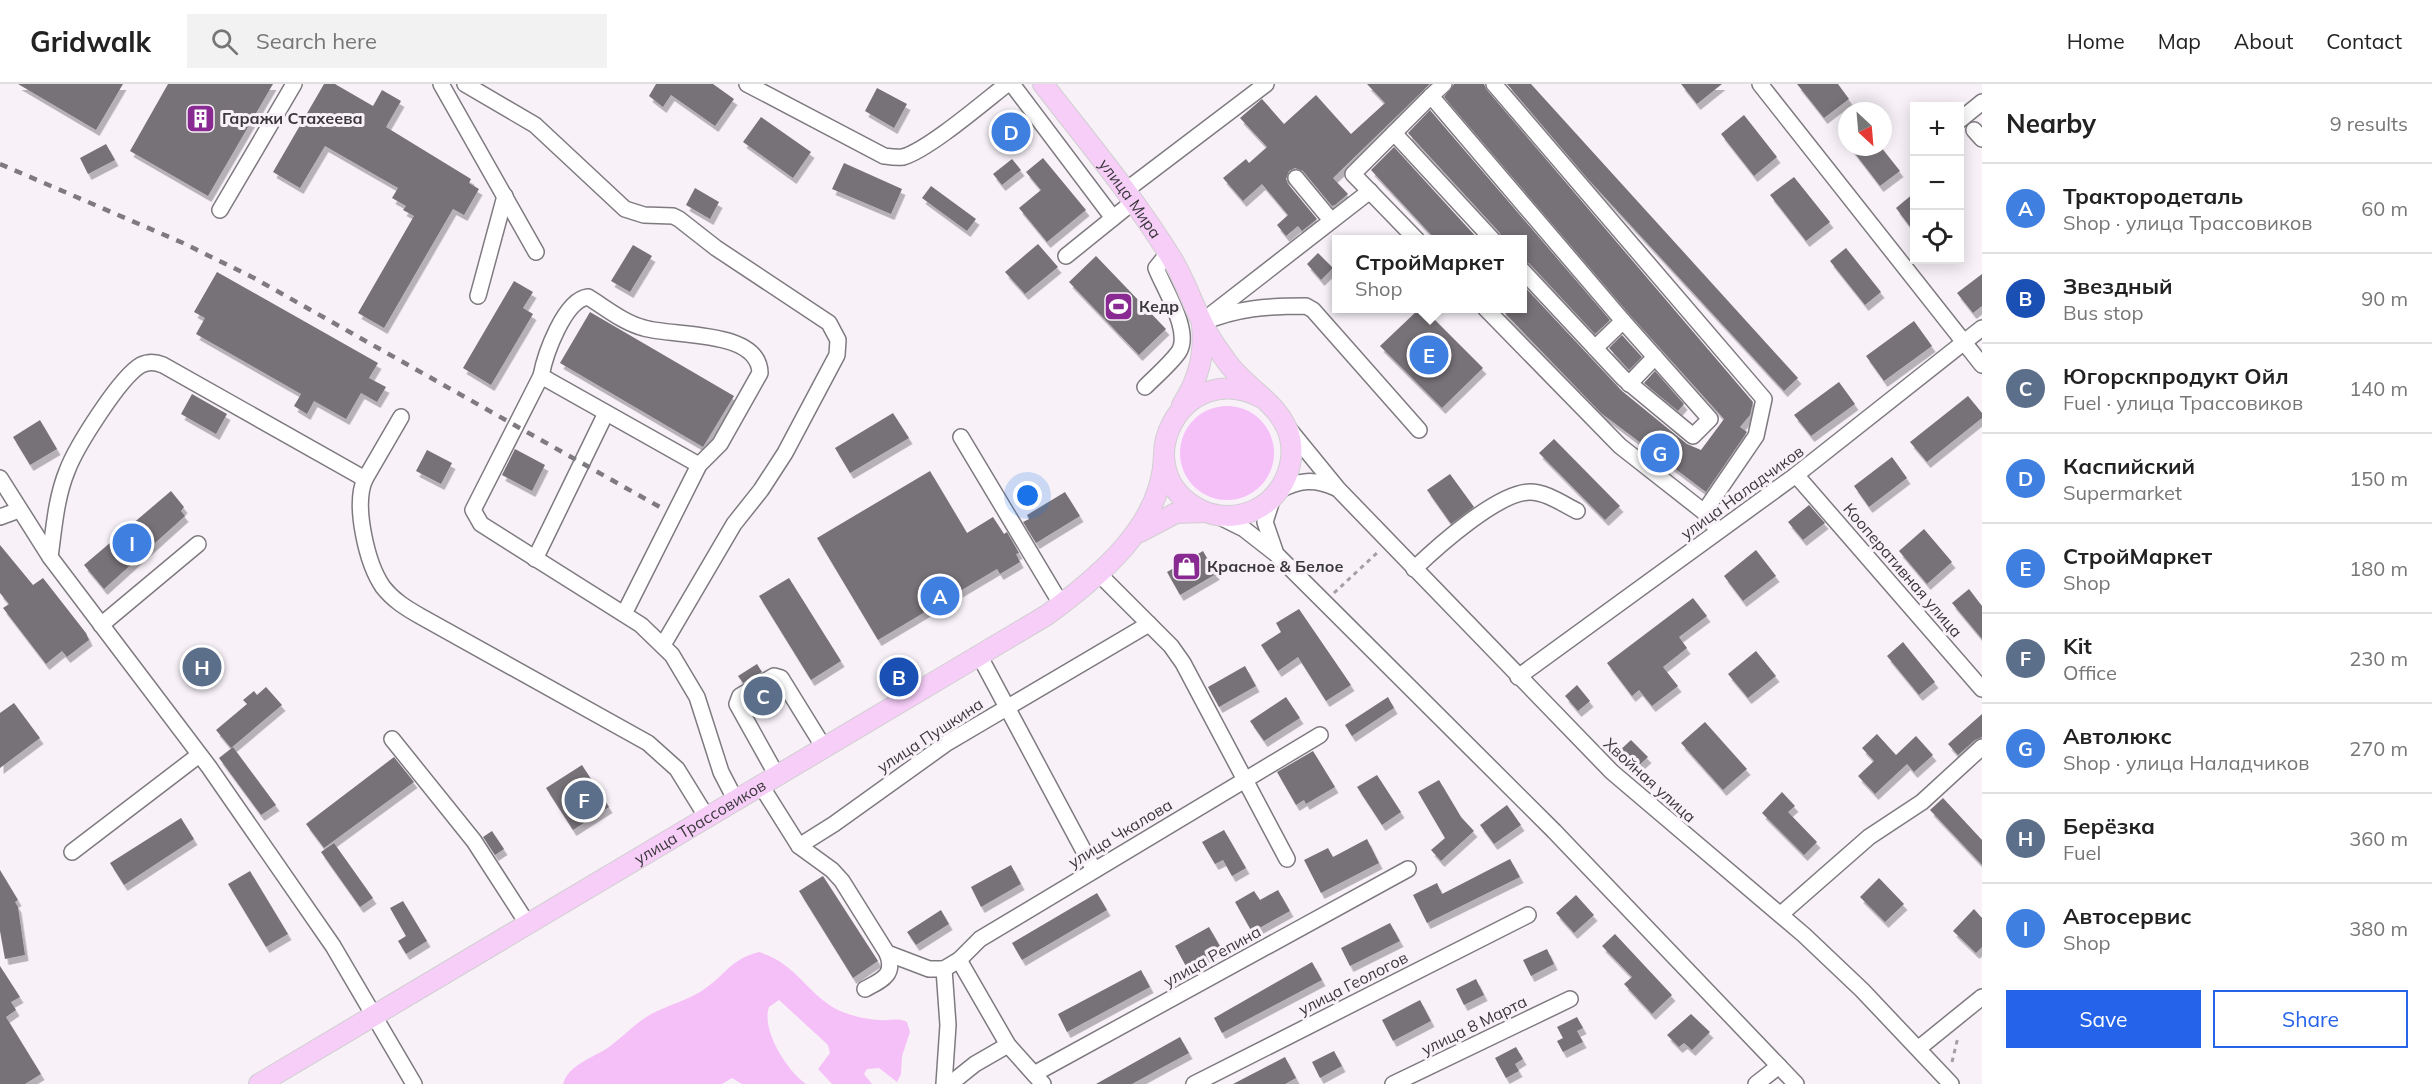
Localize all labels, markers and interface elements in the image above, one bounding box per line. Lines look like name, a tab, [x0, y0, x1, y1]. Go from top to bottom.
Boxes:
search box	[187, 14, 607, 68]
text: Gridwalk	[30, 24, 151, 59]
icon: search	[208, 25, 241, 58]
text: Search here	[256, 27, 377, 55]
text: Home	[2067, 28, 2125, 54]
text: Map	[2158, 28, 2201, 54]
text: About	[2234, 28, 2293, 54]
text: Contact	[2326, 28, 2402, 54]
building icon: Гаражи Стахеева	[185, 102, 217, 134]
north arrow	[1838, 102, 1892, 156]
map controls	[1910, 102, 1964, 264]
button: +	[1910, 102, 1964, 156]
text: Nearby	[2006, 107, 2096, 140]
place label: Гаражи Стахеева	[222, 108, 363, 128]
pin: D	[992, 110, 1030, 154]
text: 9 results	[2330, 111, 2408, 136]
street label: улица Мира	[1095, 154, 1166, 242]
button: −	[1910, 156, 1964, 210]
text: Трактородеталь	[2063, 182, 2243, 210]
text: A	[2018, 196, 2033, 221]
text: 60 m	[2361, 196, 2408, 221]
button: locate	[1910, 210, 1964, 264]
text: Shop · улица Трассовиков	[2063, 210, 2313, 235]
popup	[1332, 235, 1527, 313]
text: СтройМаркет	[1355, 248, 1504, 276]
text: Звездный	[2063, 272, 2173, 300]
text: Shop	[1355, 276, 1403, 301]
text: B	[2019, 286, 2032, 311]
text: 90 m	[2361, 286, 2408, 311]
sports icon: Кедр	[1102, 290, 1134, 322]
place label: Кедр	[1139, 296, 1179, 316]
text: Bus stop	[2063, 300, 2143, 325]
pin: E	[1410, 332, 1448, 378]
text: Югорскпродукт Ойл	[2063, 362, 2289, 390]
text: C	[2019, 376, 2032, 401]
text: 140 m	[2349, 376, 2408, 401]
text: Fuel · улица Трассовиков	[2063, 390, 2303, 415]
pin: G	[1640, 430, 1680, 476]
street label: улица Наладчиков	[1677, 441, 1807, 543]
text: Каспийский	[2063, 452, 2195, 480]
text: D	[2018, 466, 2033, 491]
text: 150 m	[2349, 466, 2408, 491]
text: Supermarket	[2063, 480, 2182, 505]
your location	[1013, 481, 1042, 510]
street label: Кооперативная улица	[1839, 499, 1967, 641]
pin: I	[112, 520, 152, 566]
text: СтройМаркет	[2063, 542, 2212, 570]
shop icon: Красное & Белое	[1170, 550, 1202, 582]
place label: Красное & Белое	[1207, 556, 1343, 576]
text: E	[2020, 556, 2031, 581]
text: 180 m	[2349, 556, 2408, 581]
text: Shop	[2063, 570, 2111, 595]
pin: A	[920, 574, 960, 618]
text: Kit	[2063, 632, 2092, 660]
pin: H	[182, 644, 222, 690]
text: F	[2020, 646, 2031, 671]
text: 230 m	[2349, 646, 2408, 671]
pin: B	[880, 654, 918, 700]
text: Office	[2063, 660, 2117, 685]
pin: C	[744, 674, 783, 718]
street label: улица Пушкина	[873, 693, 987, 777]
text: Автолюкс	[2063, 722, 2172, 750]
street label: Хвойная улица	[1600, 733, 1700, 827]
text: G	[2018, 736, 2033, 761]
text: 270 m	[2349, 736, 2408, 761]
text: Shop · улица Наладчиков	[2063, 750, 2309, 775]
street label: улица Трассовиков	[630, 775, 769, 868]
pin: F	[564, 778, 604, 822]
street label: улица Чкалова	[1064, 794, 1176, 872]
text: Берёзка	[2063, 812, 2155, 840]
text: H	[2018, 826, 2033, 851]
text: 360 m	[2349, 826, 2408, 851]
text: Fuel	[2063, 840, 2101, 865]
text: Автосервис	[2063, 902, 2192, 930]
text: I	[2023, 916, 2028, 941]
text: 380 m	[2349, 916, 2408, 941]
street label: улица Репина	[1160, 921, 1264, 991]
text: Shop	[2063, 930, 2111, 955]
street label: улица Геологов	[1295, 947, 1411, 1019]
button: Save	[2006, 990, 2201, 1048]
button: Share	[2213, 990, 2408, 1048]
street label: улица 8 Марта	[1418, 991, 1530, 1059]

